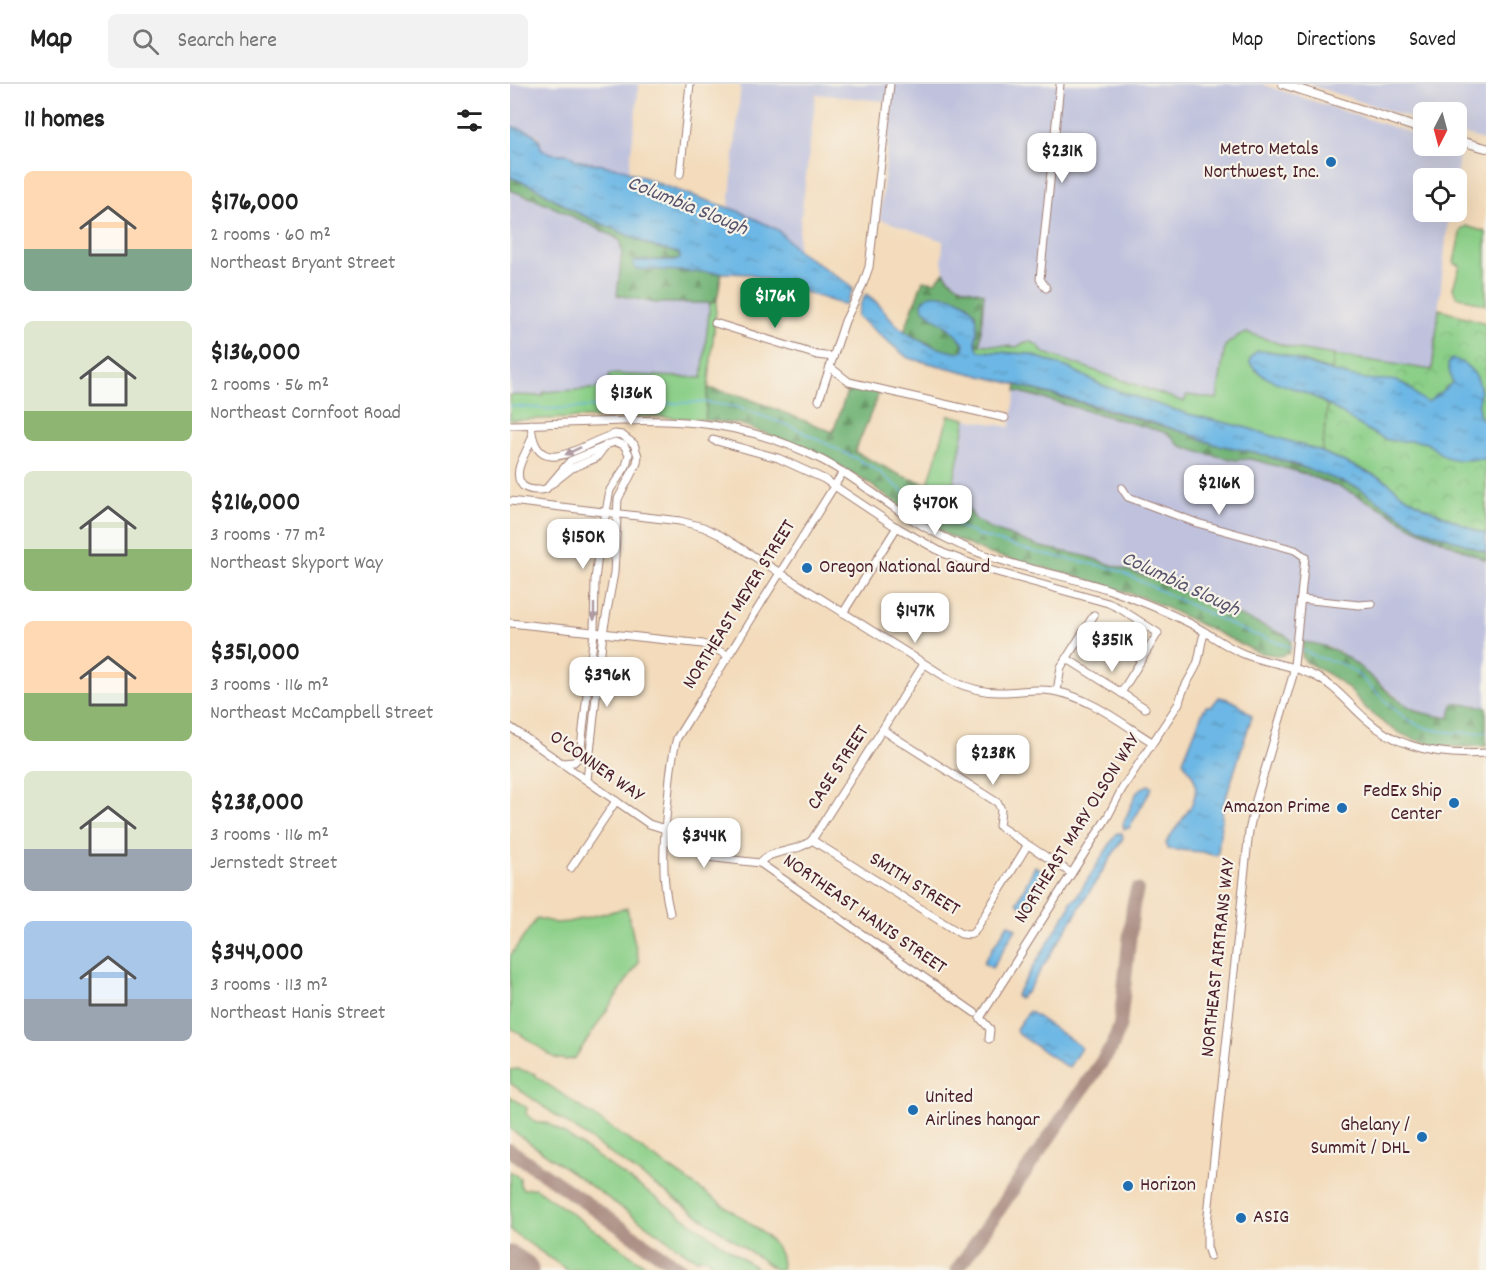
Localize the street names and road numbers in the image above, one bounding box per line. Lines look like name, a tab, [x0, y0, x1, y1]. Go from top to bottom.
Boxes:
street label: NORTHEAST MEYER STREET	[676, 515, 804, 695]
street label: CASE STREET	[801, 720, 877, 816]
street label: O'CONNER WAY	[543, 724, 649, 810]
street label: NORTHEAST MARY OLSON WAY	[1008, 728, 1148, 929]
street label: SMITH STREET	[863, 846, 965, 924]
street label: NORTHEAST HANIS STREET	[776, 848, 952, 982]
street label: NORTHEAST AIRTRANS WAY	[1195, 857, 1243, 1059]

